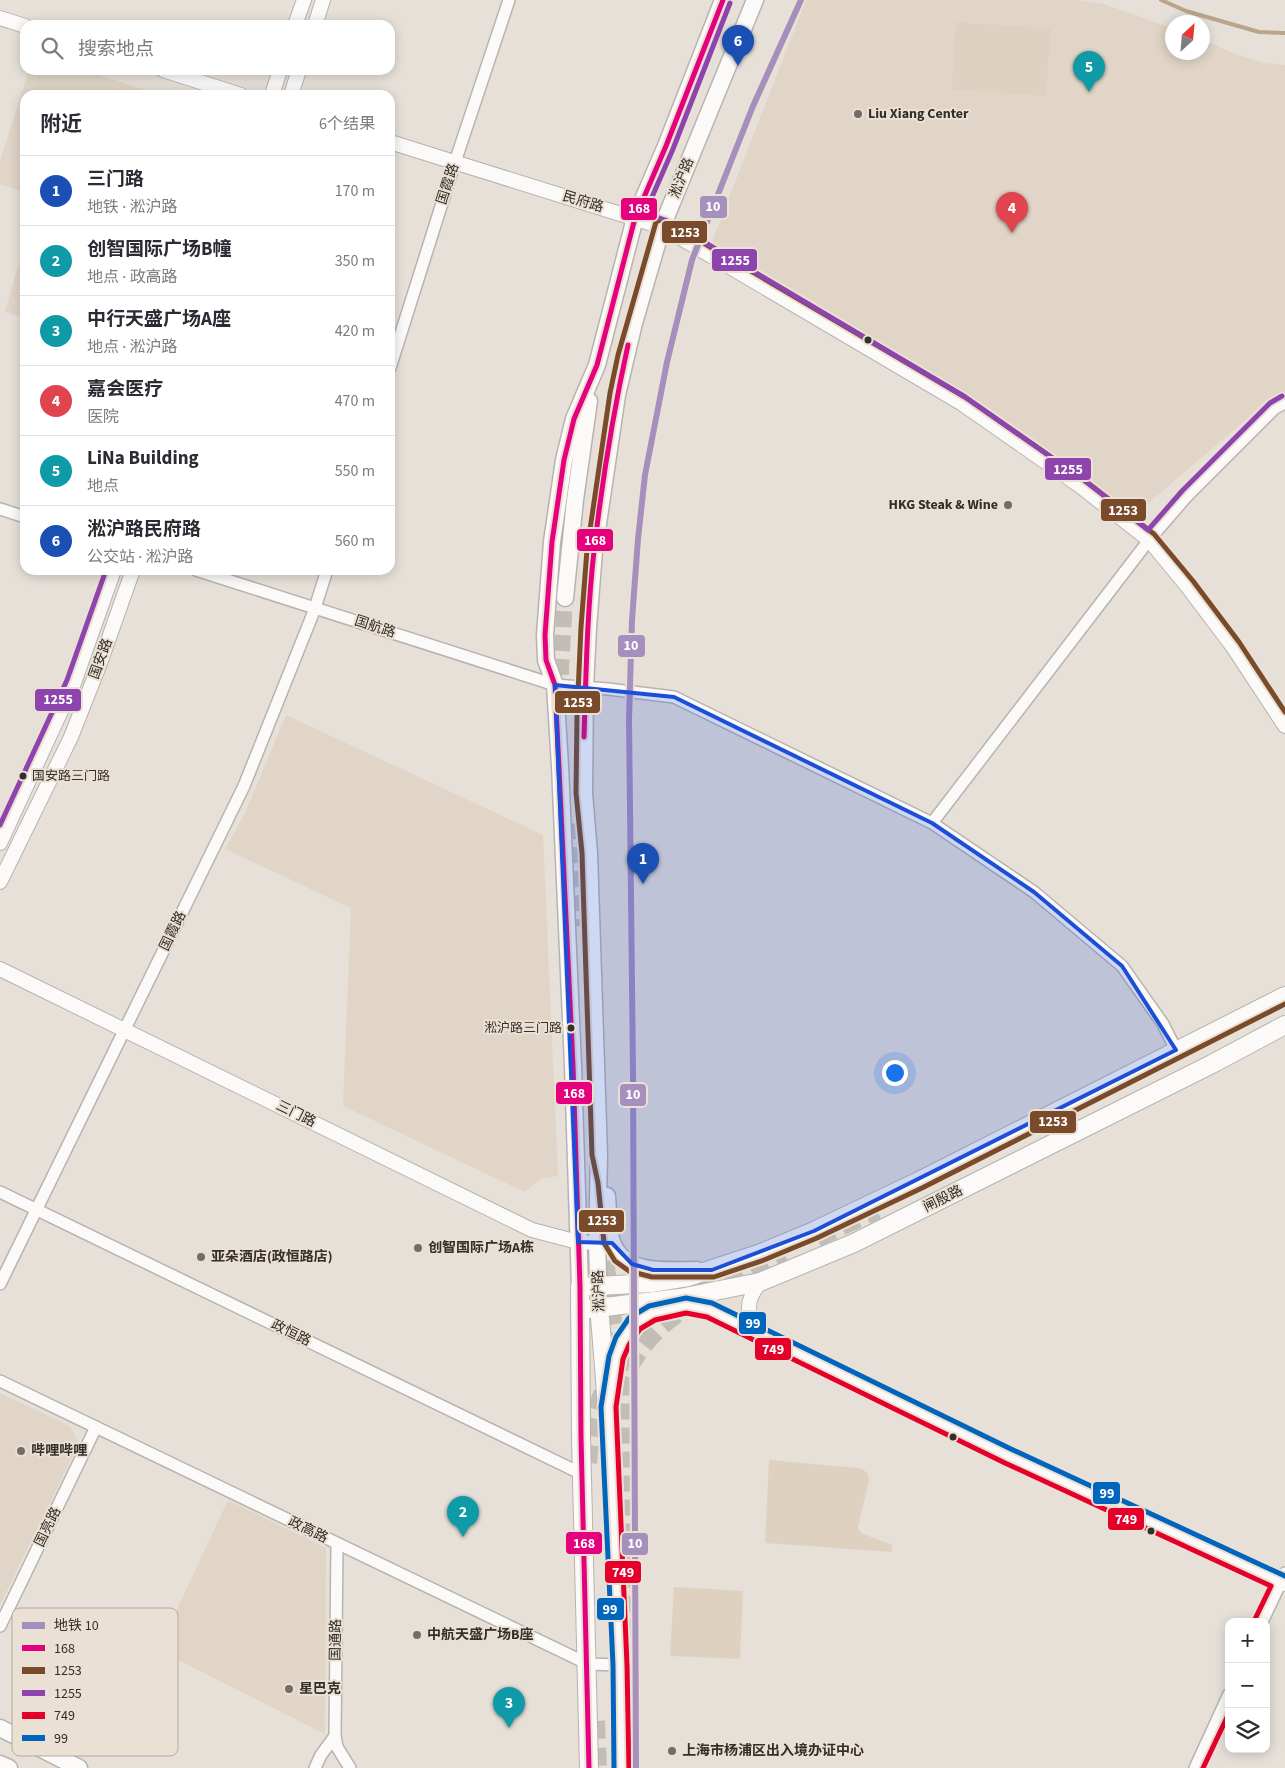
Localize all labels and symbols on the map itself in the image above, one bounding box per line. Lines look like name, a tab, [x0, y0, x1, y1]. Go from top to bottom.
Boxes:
north arrow	[1165, 15, 1210, 60]
pin: 6	[722, 25, 754, 66]
pin: 5	[1073, 51, 1105, 92]
place label: Liu Xiang Center	[868, 104, 969, 124]
marker: Liu Xiang Center	[852, 108, 864, 120]
street label: 淞沪路	[665, 155, 699, 201]
street label: 国霞路	[432, 161, 464, 207]
street label: 民府路	[560, 186, 606, 218]
pin: 4	[996, 192, 1028, 233]
line badge: 10	[699, 195, 728, 219]
line badge: 168	[620, 197, 658, 221]
text: 10	[706, 197, 720, 217]
text: 168	[628, 199, 650, 219]
line badge: 1253	[661, 220, 708, 244]
text: 1253	[670, 223, 700, 243]
line badge: 1255	[711, 248, 758, 272]
text: 1255	[720, 251, 750, 271]
unlabelled marker	[863, 335, 873, 345]
line badge: 1255	[1044, 457, 1092, 481]
text: 1255	[1053, 460, 1083, 480]
place label: HKG Steak & Wine	[889, 495, 998, 515]
line badge: 1253	[1100, 498, 1147, 522]
marker: HKG Steak & Wine	[1002, 499, 1014, 511]
text: 1253	[1108, 501, 1138, 521]
line badge: 168	[576, 528, 614, 552]
text: 168	[584, 531, 606, 551]
street label: 国航路	[352, 611, 398, 643]
line badge: 10	[617, 634, 646, 658]
street label: 国安路	[84, 636, 118, 682]
text: 10	[624, 636, 638, 656]
line badge: 1255	[34, 688, 82, 712]
text: 1255	[43, 690, 73, 710]
line badge: 1253	[554, 690, 601, 714]
text: 1253	[563, 693, 593, 713]
place label: 国安路三门路	[32, 767, 110, 785]
marker: 国安路三门路	[18, 771, 28, 781]
pin: 1	[627, 843, 659, 884]
street label: 国霞路	[155, 908, 191, 954]
place label: 淞沪路三门路	[484, 1019, 562, 1037]
marker: 淞沪路三门路	[566, 1023, 576, 1033]
your location	[882, 1060, 908, 1086]
line badge: 168	[555, 1081, 593, 1105]
line badge: 10	[619, 1083, 647, 1107]
text: 168	[563, 1084, 585, 1104]
text: 10	[626, 1085, 640, 1105]
street label: 三门路	[273, 1096, 319, 1132]
line badge: 1253	[1029, 1110, 1077, 1134]
text: 1253	[1038, 1112, 1068, 1132]
street label: 闸殷路	[920, 1181, 966, 1217]
line badge: 1253	[578, 1209, 625, 1233]
text: 1253	[587, 1211, 617, 1231]
place label: 创智国际广场A栋	[428, 1238, 534, 1258]
marker: 创智国际广场A栋	[412, 1242, 424, 1254]
place label: 亚朵酒店(政恒路店)	[211, 1247, 333, 1267]
marker: 亚朵酒店(政恒路店)	[195, 1251, 207, 1263]
street label: 淞沪路	[588, 1270, 610, 1312]
line badge: 99	[738, 1311, 767, 1335]
text: 99	[746, 1314, 760, 1334]
street label: 政恒路	[268, 1315, 314, 1351]
line badge: 749	[754, 1337, 792, 1361]
text: 749	[762, 1340, 784, 1360]
unlabelled marker	[948, 1432, 958, 1442]
place label: 哔哩哔哩	[31, 1441, 88, 1461]
marker: 哔哩哔哩	[15, 1445, 27, 1457]
line badge: 99	[1092, 1481, 1121, 1505]
text: 99	[1100, 1484, 1114, 1504]
pin: 2	[447, 1496, 479, 1537]
street label: 国亮路	[30, 1504, 66, 1550]
line badge: 749	[1107, 1507, 1145, 1531]
text: 749	[1115, 1510, 1137, 1530]
street label: 政高路	[285, 1512, 331, 1548]
unlabelled marker	[1146, 1526, 1156, 1536]
line badge: 168	[565, 1531, 603, 1555]
line badge: 10	[621, 1532, 649, 1556]
text: 168	[573, 1534, 595, 1554]
text: 10	[628, 1534, 642, 1554]
line badge: 749	[604, 1560, 642, 1584]
text: 749	[612, 1563, 634, 1583]
line badge: 99	[596, 1597, 625, 1621]
text: 99	[603, 1600, 617, 1620]
legend	[12, 1608, 178, 1756]
text: 地铁 10	[54, 1616, 99, 1636]
street label: 国通路	[326, 1619, 346, 1661]
place label: 中航天盛广场B座	[427, 1625, 533, 1645]
marker: 中航天盛广场B座	[411, 1629, 423, 1641]
text: 168	[54, 1639, 75, 1659]
text: 1253	[54, 1661, 82, 1681]
place label: 星巴克	[299, 1679, 341, 1699]
marker: 星巴克	[283, 1683, 295, 1695]
text: 1255	[54, 1684, 82, 1704]
pin: 3	[493, 1687, 525, 1728]
text: 749	[54, 1706, 75, 1726]
text: 99	[54, 1729, 68, 1749]
place label: 上海市杨浦区出入境办证中心	[682, 1741, 864, 1761]
marker: 上海市杨浦区出入境办证中心	[666, 1745, 678, 1757]

